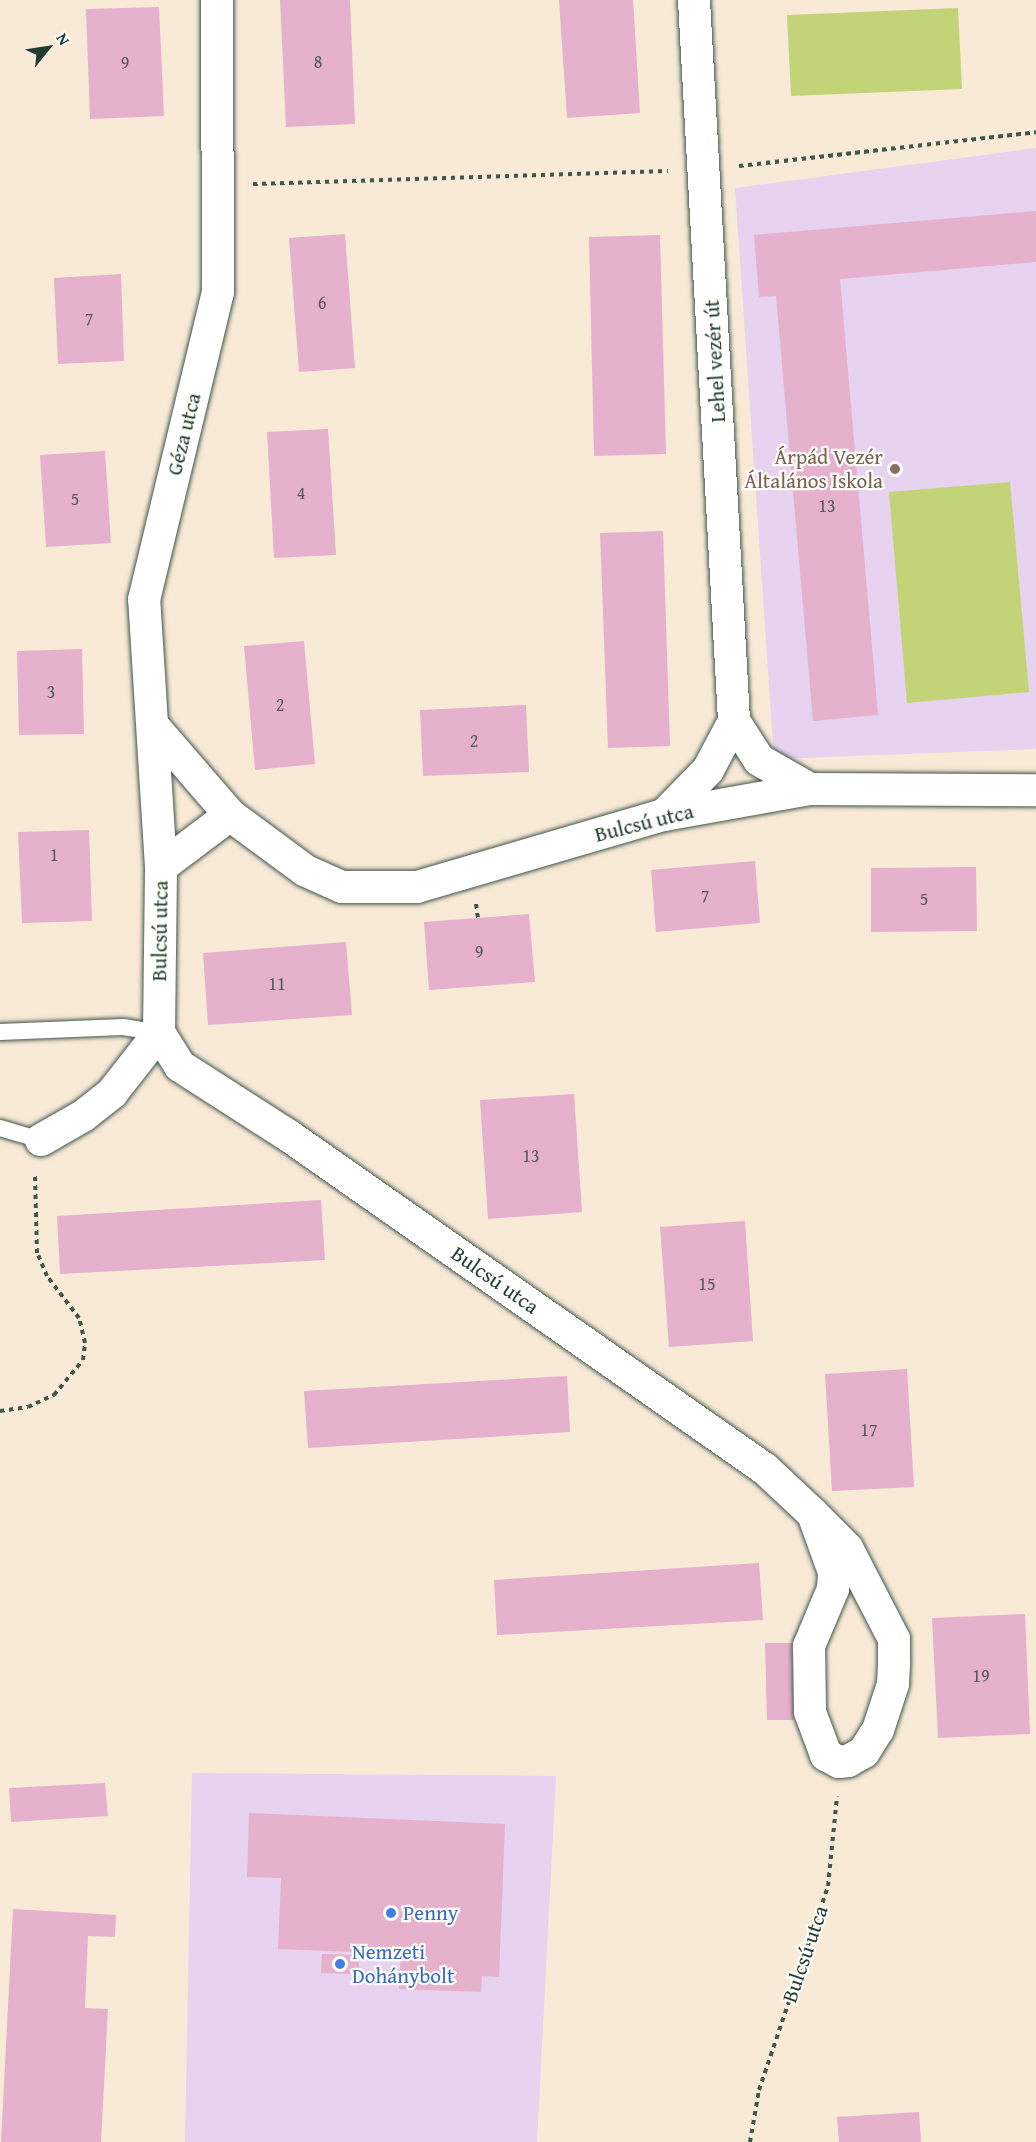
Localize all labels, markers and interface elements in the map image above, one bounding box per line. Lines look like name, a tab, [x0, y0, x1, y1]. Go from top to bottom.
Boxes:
north arrow	[18, 18, 78, 78]
text: N	[51, 28, 77, 50]
house number: 8	[314, 51, 322, 73]
house number: 9	[121, 52, 129, 74]
house number: 6	[318, 292, 326, 314]
street label: Lehel vezér út	[699, 299, 731, 423]
house number: 7	[85, 308, 93, 330]
street label: Géza utca	[162, 390, 206, 478]
place label: Árpád Vezér Általános Iskola	[744, 444, 883, 494]
marker: Árpád Vezér Általános Iskola	[888, 462, 902, 476]
house number: 4	[297, 482, 305, 504]
house number: 5	[71, 488, 79, 510]
house number: 13	[818, 495, 836, 517]
house number: 3	[47, 681, 55, 703]
house number: 2	[276, 694, 284, 716]
house number: 2	[470, 730, 478, 752]
street label: Bulcsú utca	[592, 799, 696, 847]
house number: 1	[50, 844, 58, 866]
street label: Bulcsú utca	[147, 880, 173, 982]
house number: 7	[701, 885, 709, 907]
house number: 5	[920, 888, 928, 910]
house number: 9	[475, 941, 483, 963]
house number: 11	[268, 973, 286, 995]
house number: 13	[522, 1145, 540, 1167]
street label: Bulcsú utca	[446, 1241, 544, 1319]
house number: 15	[698, 1273, 716, 1295]
house number: 17	[860, 1419, 878, 1441]
house number: 19	[972, 1665, 990, 1687]
place label: Penny	[403, 1900, 458, 1926]
street label: Bulcsú utca	[777, 1902, 833, 2006]
marker: Penny	[384, 1906, 398, 1920]
place label: Nemzeti Dohánybolt	[352, 1939, 454, 1989]
marker: Nemzeti Dohánybolt	[333, 1957, 347, 1971]

